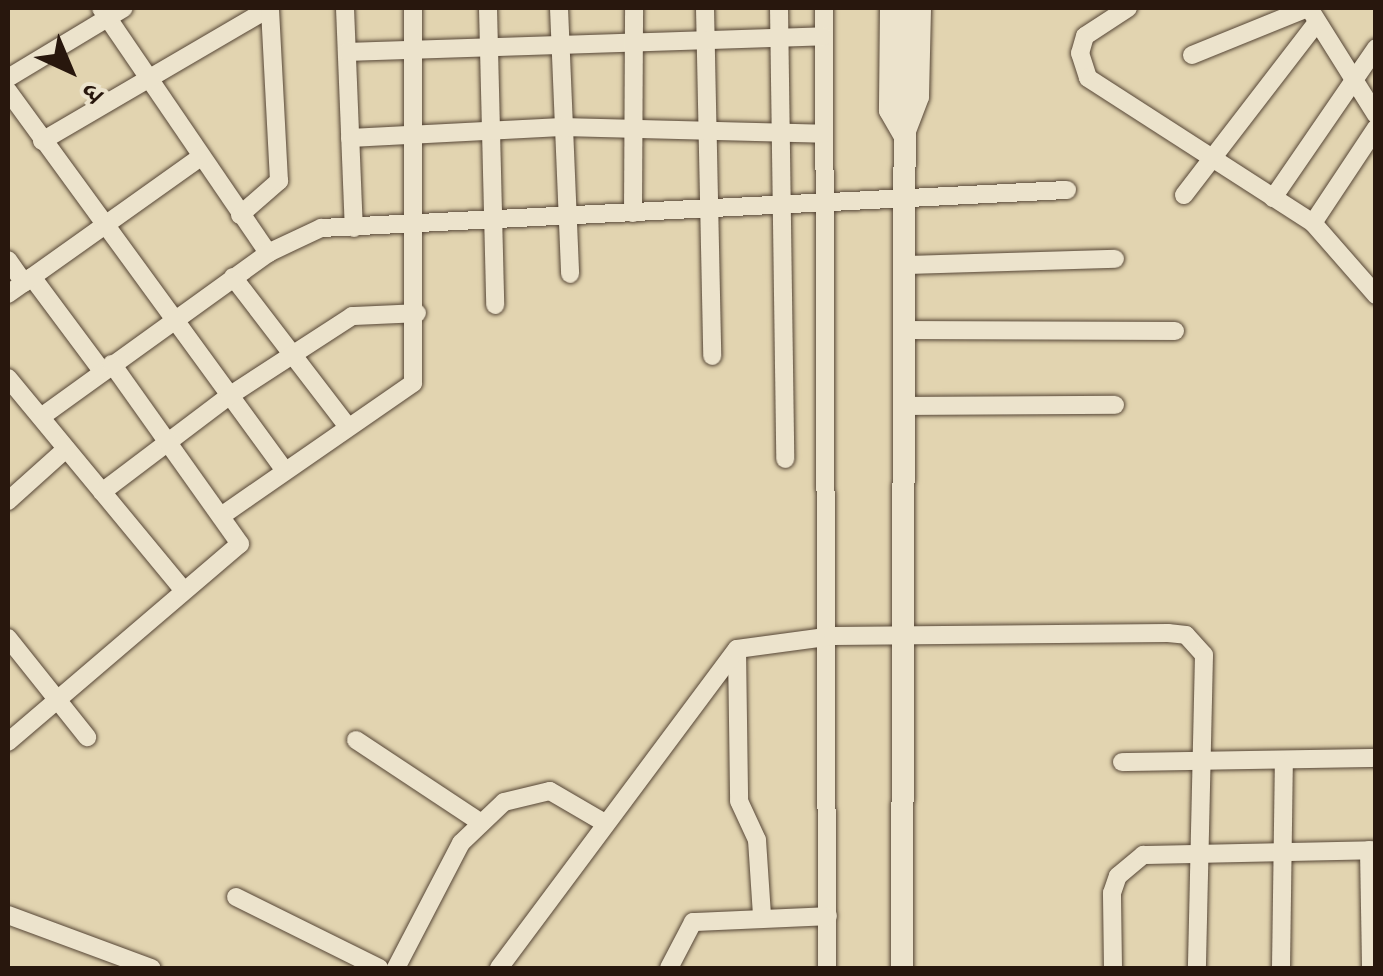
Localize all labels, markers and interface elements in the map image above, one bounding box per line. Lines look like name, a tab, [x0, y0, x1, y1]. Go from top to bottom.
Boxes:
north arrow	[20, 20, 120, 120]
text: उ	[76, 77, 106, 107]

